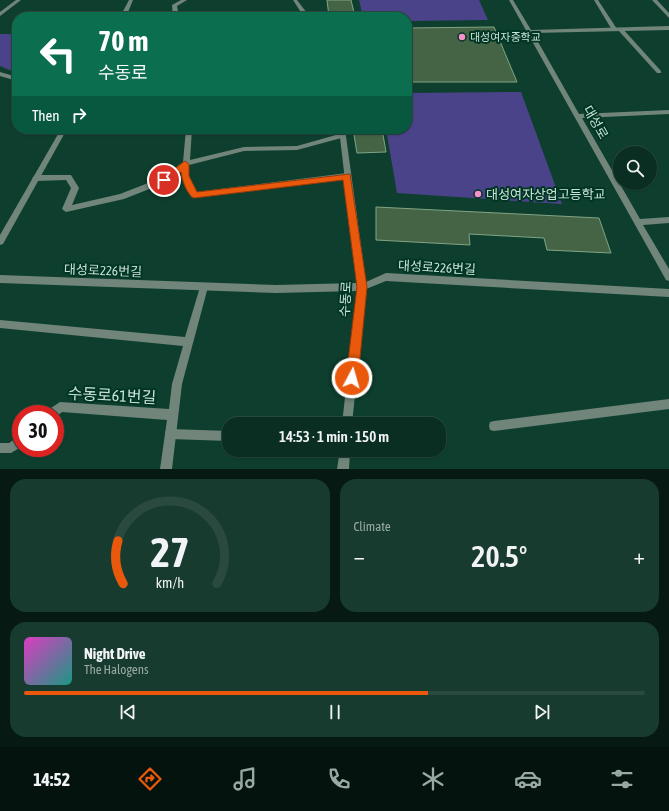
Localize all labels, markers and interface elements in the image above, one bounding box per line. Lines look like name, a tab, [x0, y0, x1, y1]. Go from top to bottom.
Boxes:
text: 70 m	[98, 25, 148, 57]
icon: left	[32, 28, 84, 80]
place label: 대성여자중학교	[470, 31, 541, 43]
marker: 대성여자중학교	[457, 32, 467, 42]
text: 수동로	[98, 62, 148, 83]
street label: 대성로	[580, 103, 611, 142]
icon: right	[68, 104, 90, 126]
text: Then	[32, 107, 60, 124]
map controls	[613, 146, 657, 190]
button: search	[613, 146, 657, 190]
pin	[147, 163, 181, 197]
icon: arrive	[153, 169, 175, 191]
place label: 대성여자상업고등학교	[486, 187, 606, 202]
marker: 대성여자상업고등학교	[473, 189, 483, 199]
street label: 대성로226번길	[398, 258, 476, 277]
street label: 대성로226번길	[64, 262, 142, 279]
street label: 수동로	[337, 281, 354, 317]
position arrow	[331, 357, 373, 399]
street label: 수동로61번길	[67, 384, 157, 406]
speed limit sign: 30	[12, 405, 64, 457]
text: 14:53 · 1 min · 150 m	[279, 428, 389, 445]
text: Climate	[354, 519, 391, 534]
text: 27	[150, 527, 189, 575]
text: 20.5°	[471, 539, 527, 573]
text: −	[354, 543, 365, 569]
text: +	[634, 543, 645, 569]
text: km/h	[156, 574, 184, 590]
text: Night Drive	[84, 645, 146, 662]
text: The Halogens	[84, 662, 149, 677]
icon: previous	[117, 701, 139, 723]
icon: pause	[324, 701, 346, 723]
icon: next	[531, 701, 553, 723]
icon: directions	[136, 765, 164, 793]
icon: music	[231, 765, 259, 793]
icon: phone	[325, 765, 353, 793]
icon: climate	[419, 765, 447, 793]
icon: car	[514, 765, 542, 793]
icon: filters	[608, 765, 636, 793]
text: 14:52	[33, 769, 70, 790]

